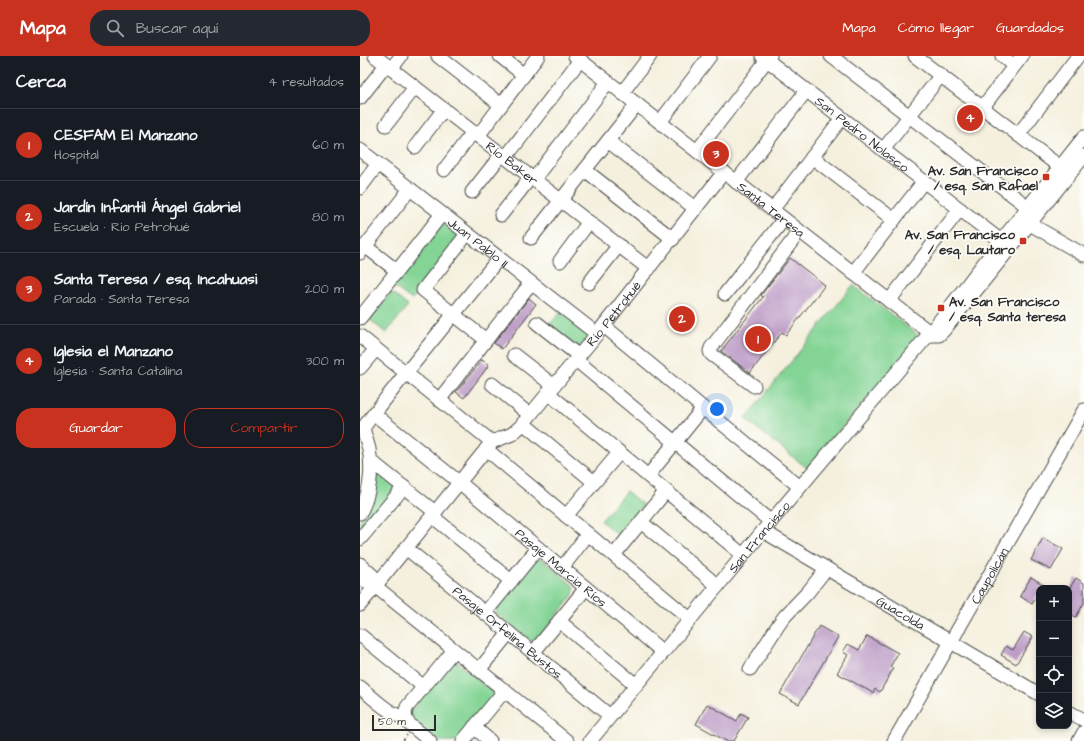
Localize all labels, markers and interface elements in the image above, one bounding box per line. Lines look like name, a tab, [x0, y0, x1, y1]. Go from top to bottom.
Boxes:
search box	[90, 10, 370, 46]
text: Mapa	[20, 15, 66, 42]
icon: search	[104, 17, 126, 39]
text: Buscar aquí	[136, 18, 218, 39]
text: Mapa	[842, 18, 876, 38]
text: Cómo llegar	[898, 18, 974, 38]
text: Guardados	[996, 18, 1064, 38]
text: Cerca	[16, 70, 66, 94]
text: 4 resultados	[268, 73, 344, 91]
street label: San Pedro Nolasco	[811, 92, 913, 177]
pin: 4	[957, 103, 983, 133]
text: CESFAM El Manzano	[54, 125, 197, 146]
text: 1	[28, 136, 30, 154]
text: 60 m	[312, 136, 344, 154]
street label: Río Baker	[482, 137, 542, 190]
pin: 3	[703, 139, 729, 169]
text: Hospital	[54, 146, 99, 164]
place label: Av. San Francisco / esq. San Rafael	[928, 162, 1039, 196]
marker: Av. San Francisco / esq. San Rafael	[1041, 172, 1051, 182]
street label: Santa Teresa	[733, 178, 809, 242]
text: Jardín Infantil Ángel Gabriel	[54, 197, 241, 218]
text: 2	[25, 208, 33, 226]
text: 80 m	[312, 208, 344, 226]
street label: Juan Pablo II	[444, 213, 512, 272]
text: Escuela · Río Petrohué	[54, 218, 190, 236]
place label: Av. San Francisco / esq. Lautaro	[905, 226, 1016, 260]
marker: Av. San Francisco / esq. Lautaro	[1018, 236, 1028, 246]
text: Santa Teresa / esq. Incahuasi	[54, 269, 257, 290]
street label: Río Petrohué	[582, 277, 645, 351]
text: 3	[26, 280, 32, 298]
text: 200 m	[305, 280, 344, 298]
text: Parada · Santa Teresa	[54, 290, 189, 308]
place label: Av. San Francisco / esq. Santa teresa	[949, 293, 1066, 327]
marker: Av. San Francisco / esq. Santa teresa	[936, 303, 946, 313]
pin: 2	[669, 304, 695, 334]
pin: 1	[745, 324, 771, 354]
text: Iglesia el Manzano	[54, 341, 173, 362]
text: 4	[25, 352, 33, 370]
text: 300 m	[306, 352, 344, 370]
text: Iglesia · Santa Catalina	[54, 362, 182, 380]
your location	[707, 399, 727, 419]
button: Guardar	[16, 408, 176, 448]
button: Compartir	[184, 408, 344, 448]
street label: San Francisco	[724, 497, 795, 577]
street label: Pasaje Marcia Ríos	[511, 524, 611, 612]
street label: Caupolicán	[967, 544, 1014, 607]
street label: Pasaje Orfelina Bustos	[449, 582, 566, 684]
map controls	[1036, 585, 1072, 729]
button: +	[1036, 585, 1072, 621]
street label: Guacolda	[873, 592, 928, 635]
button: −	[1036, 621, 1072, 657]
button: locate	[1036, 657, 1072, 693]
button: layers	[1036, 693, 1072, 729]
scale bar	[372, 713, 436, 732]
text: 50 m	[378, 714, 406, 729]

